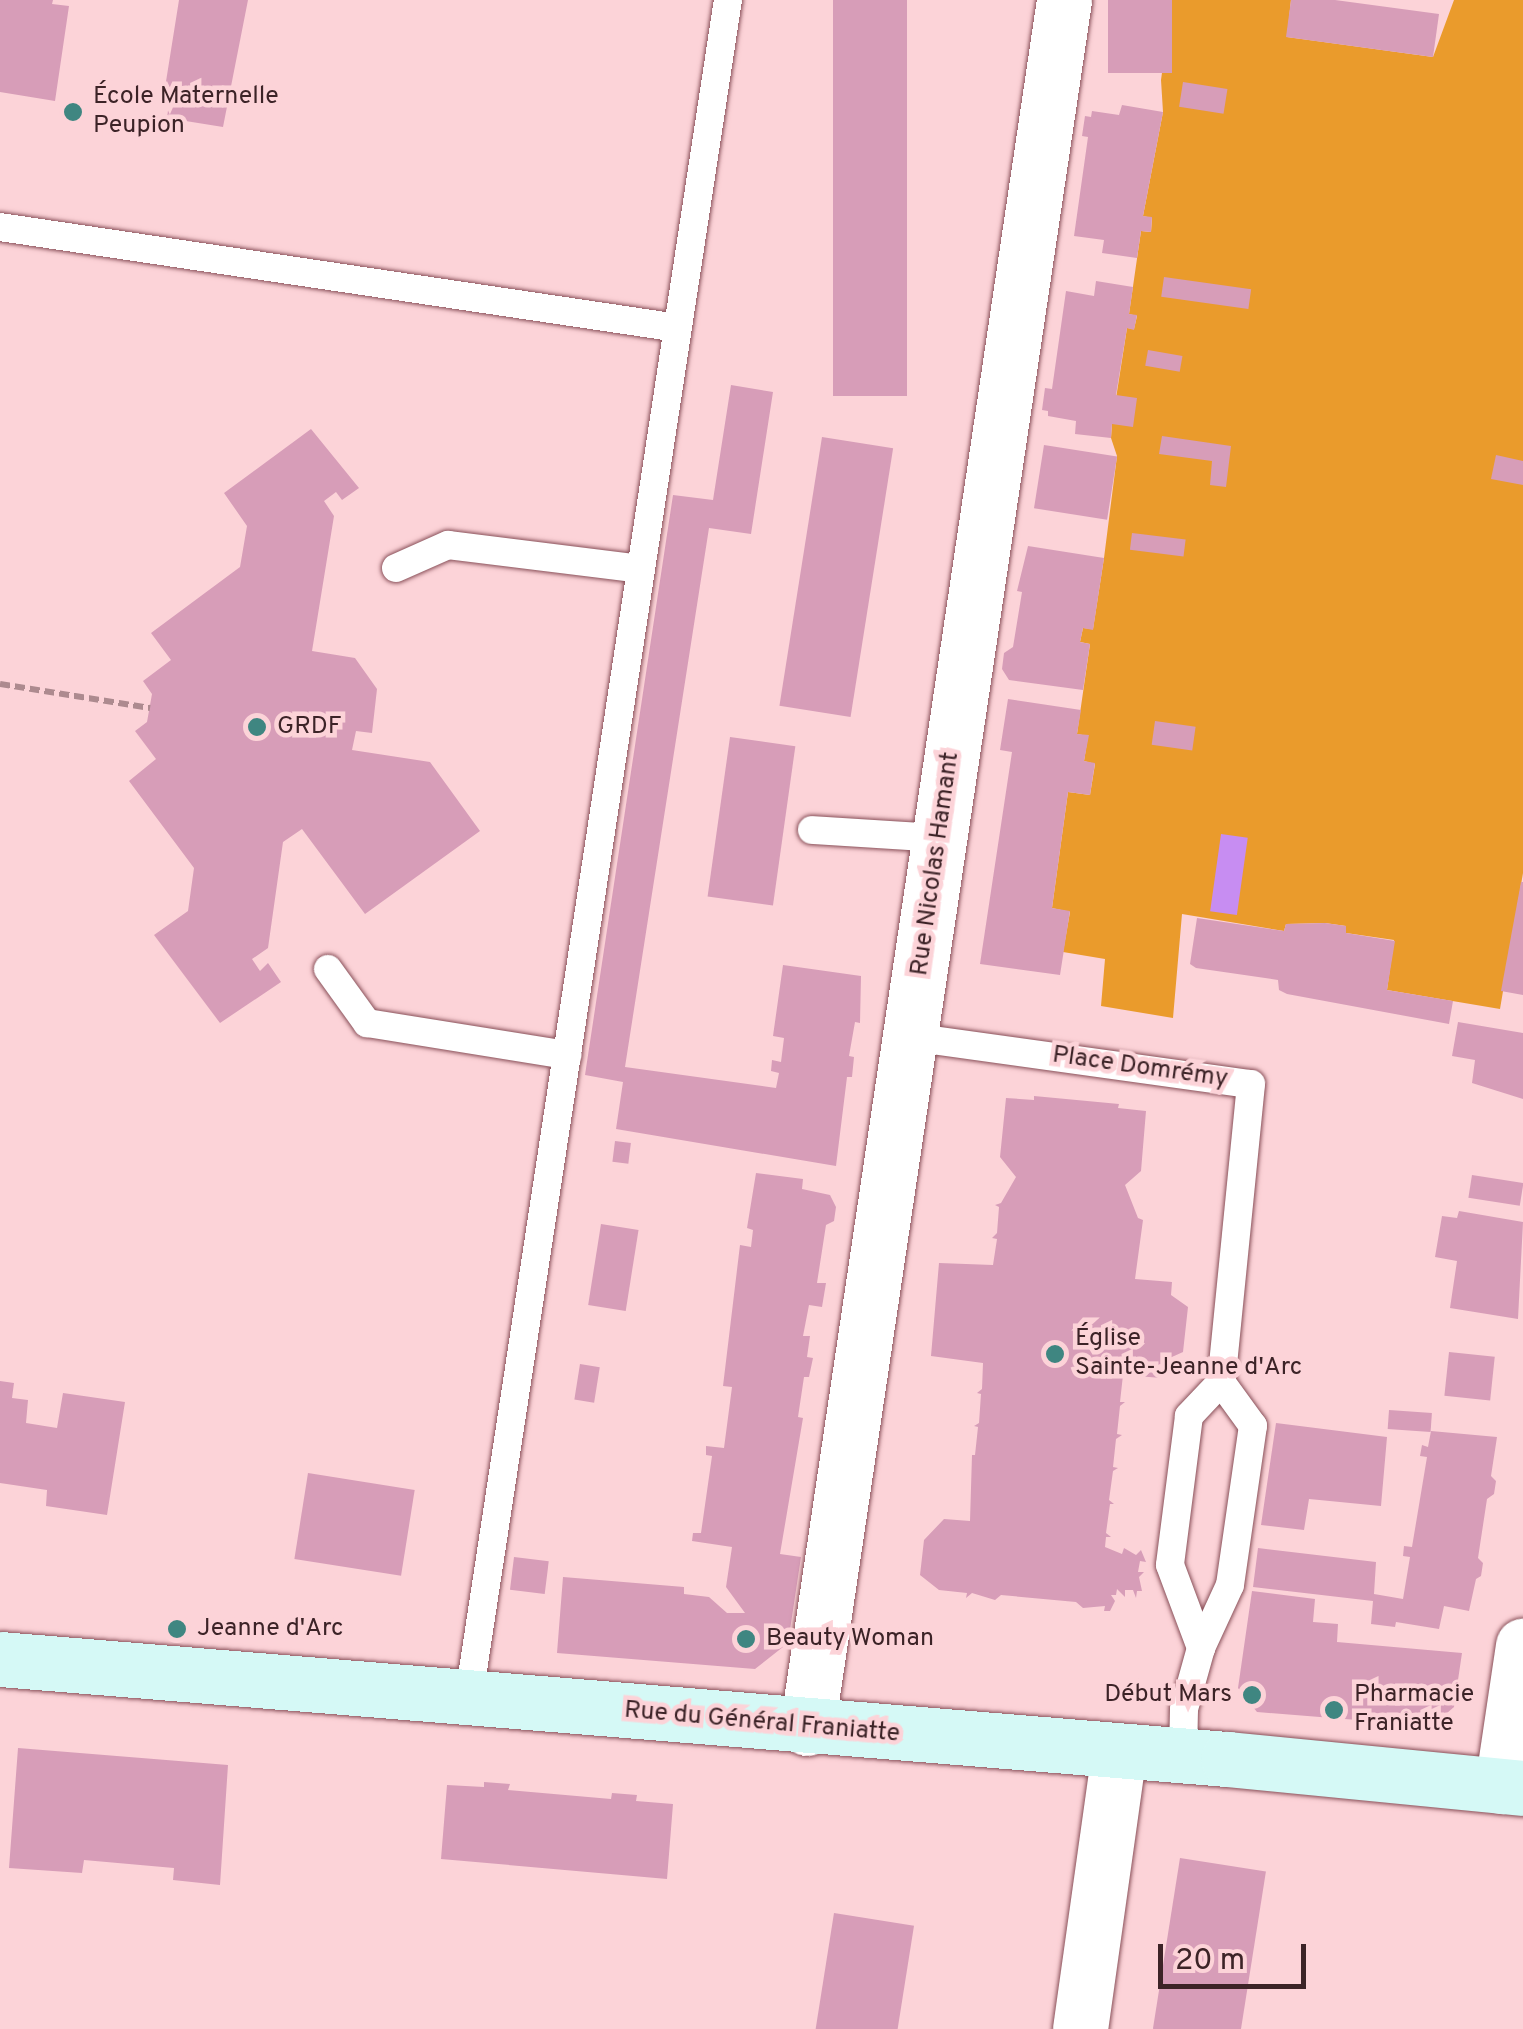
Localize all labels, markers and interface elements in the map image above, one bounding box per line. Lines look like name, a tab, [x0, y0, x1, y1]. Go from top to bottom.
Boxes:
place label: École Maternelle Peupion	[93, 83, 279, 142]
marker: École Maternelle Peupion	[62, 101, 84, 123]
place label: GRDF	[277, 712, 342, 742]
marker: GRDF	[246, 716, 268, 738]
street label: Rue Nicolas Hamant	[905, 750, 967, 978]
street label: Place Domrémy	[1050, 1041, 1230, 1095]
place label: Église Sainte-Jeanne d'Arc	[1075, 1325, 1302, 1384]
marker: Église Sainte-Jeanne d'Arc	[1044, 1343, 1066, 1365]
place label: Jeanne d'Arc	[197, 1614, 344, 1644]
marker: Jeanne d'Arc	[166, 1618, 188, 1640]
place label: Beauty Woman	[766, 1624, 934, 1654]
marker: Beauty Woman	[735, 1628, 757, 1650]
place label: Début Mars	[1104, 1680, 1232, 1710]
place label: Pharmacie Franiatte	[1354, 1681, 1474, 1740]
marker: Début Mars	[1241, 1684, 1263, 1706]
street label: Rue du Général Franiatte	[623, 1696, 901, 1750]
marker: Pharmacie Franiatte	[1323, 1699, 1345, 1721]
scale bar	[1163, 1924, 1310, 1986]
text: 20 m	[1175, 1943, 1245, 1980]

